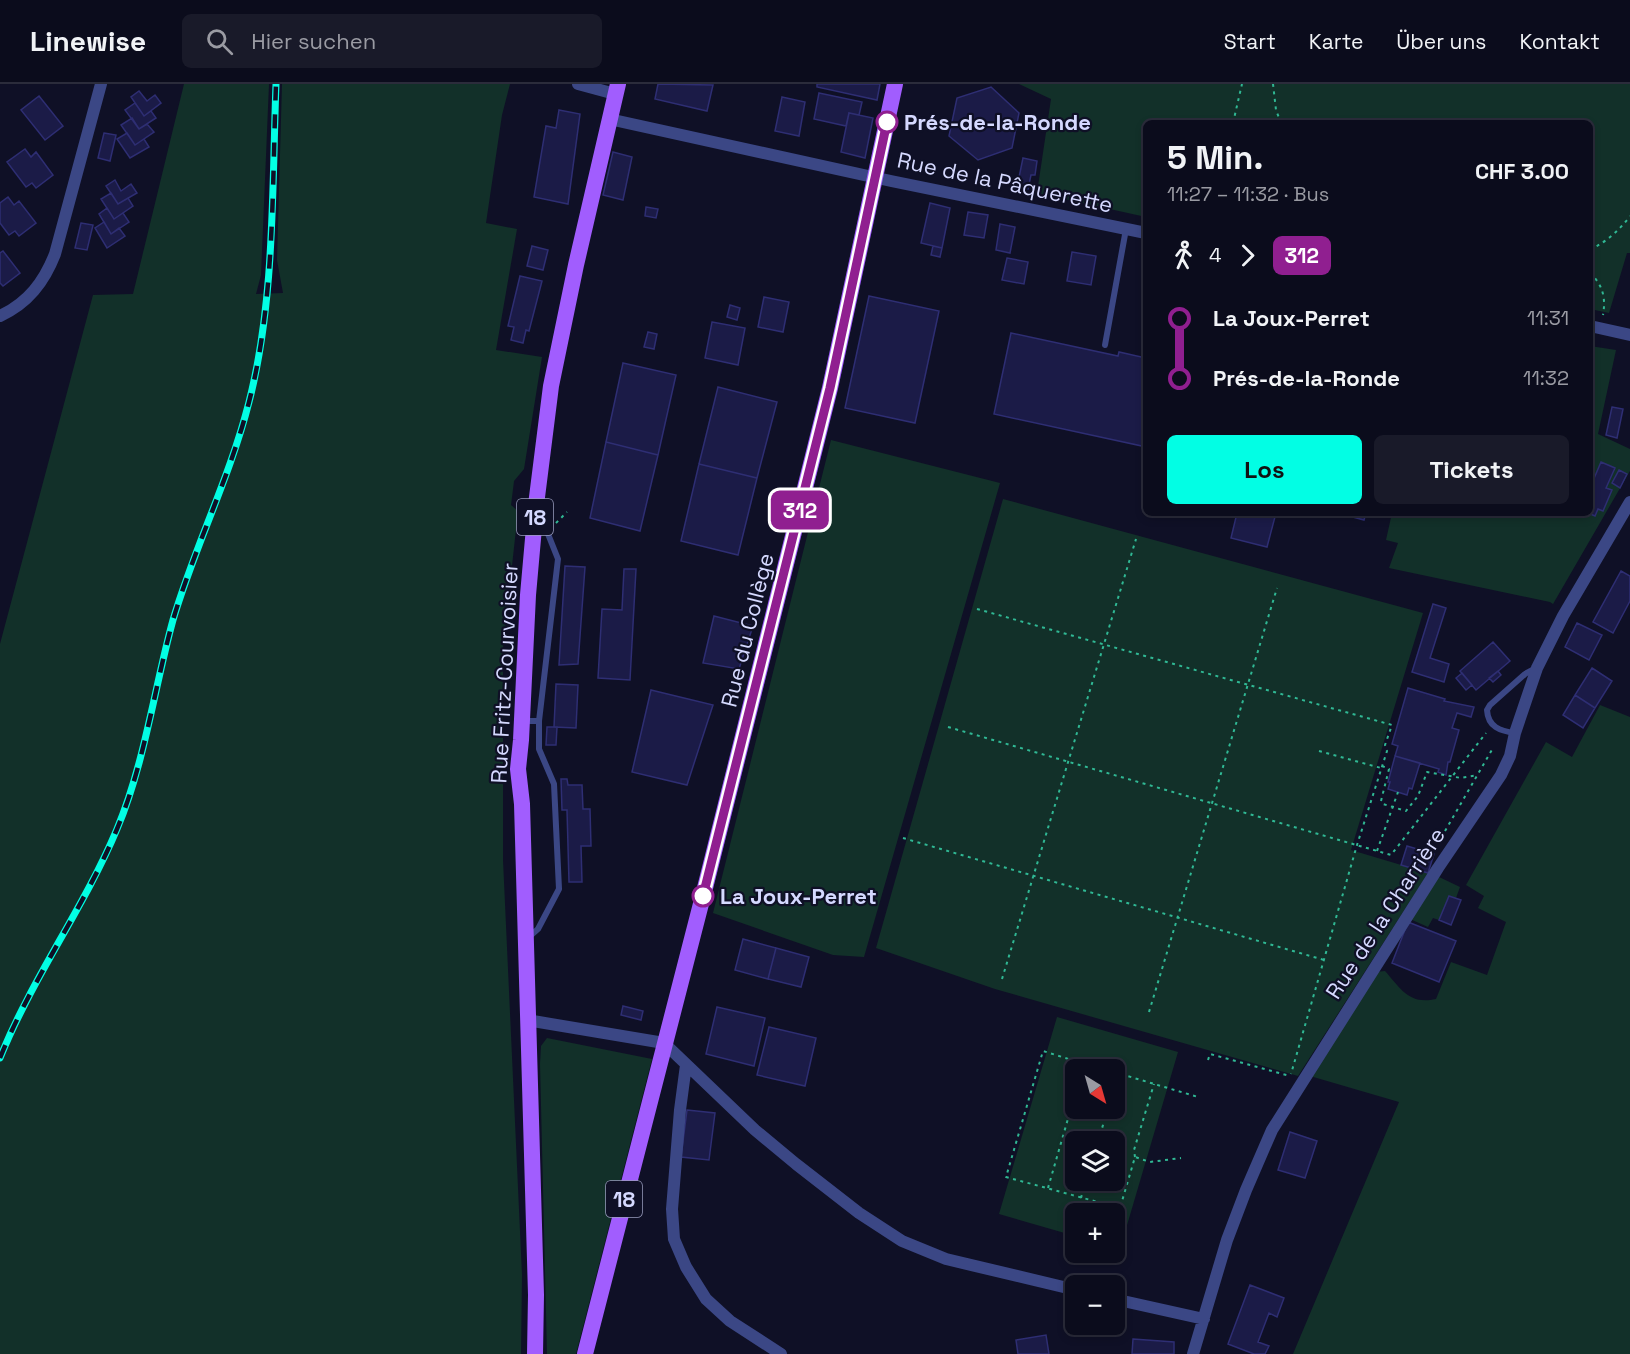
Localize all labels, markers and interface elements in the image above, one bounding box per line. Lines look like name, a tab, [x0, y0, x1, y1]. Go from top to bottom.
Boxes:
search box	[182, 14, 602, 68]
text: Linewise	[30, 23, 146, 59]
icon: search	[203, 25, 236, 58]
text: Hier suchen	[251, 27, 376, 55]
text: Start	[1224, 28, 1276, 55]
text: Karte	[1309, 28, 1363, 55]
text: Über uns	[1396, 28, 1486, 55]
text: Kontakt	[1519, 28, 1600, 55]
place label: Prés-de-la-Ronde	[904, 108, 1091, 136]
marker: Prés-de-la-Ronde	[876, 111, 898, 133]
text: 5 Min.	[1167, 137, 1263, 179]
street label: Rue de la Pâquerette	[895, 145, 1115, 219]
text: CHF 3.00	[1475, 157, 1569, 185]
text: 11:27 – 11:32 · Bus	[1167, 181, 1329, 207]
icon: walk	[1167, 239, 1200, 272]
icon: forward	[1231, 239, 1264, 272]
text: 4	[1209, 242, 1222, 268]
text: 312	[1285, 242, 1319, 269]
text: La Joux-Perret	[1213, 304, 1370, 332]
text: 11:31	[1527, 305, 1569, 331]
text: Prés-de-la-Ronde	[1213, 364, 1400, 392]
text: 11:32	[1523, 365, 1569, 391]
button: Los	[1167, 435, 1362, 504]
button: Tickets	[1374, 435, 1569, 504]
line badge: 312	[766, 490, 834, 530]
text: 312	[783, 497, 817, 524]
road number: 18	[517, 499, 553, 535]
street label: Rue du Collège	[714, 550, 780, 710]
street label: Rue Fritz-Courvoisier	[484, 562, 524, 784]
street label: Rue de la Charrière	[1319, 822, 1451, 1004]
place label: La Joux-Perret	[720, 882, 877, 910]
marker: La Joux-Perret	[692, 885, 714, 907]
north arrow	[1065, 1059, 1125, 1119]
map controls	[1065, 1059, 1125, 1335]
button: layers	[1065, 1131, 1125, 1191]
road number: 18	[606, 1181, 642, 1217]
button: +	[1065, 1203, 1125, 1263]
button: −	[1065, 1275, 1125, 1335]

